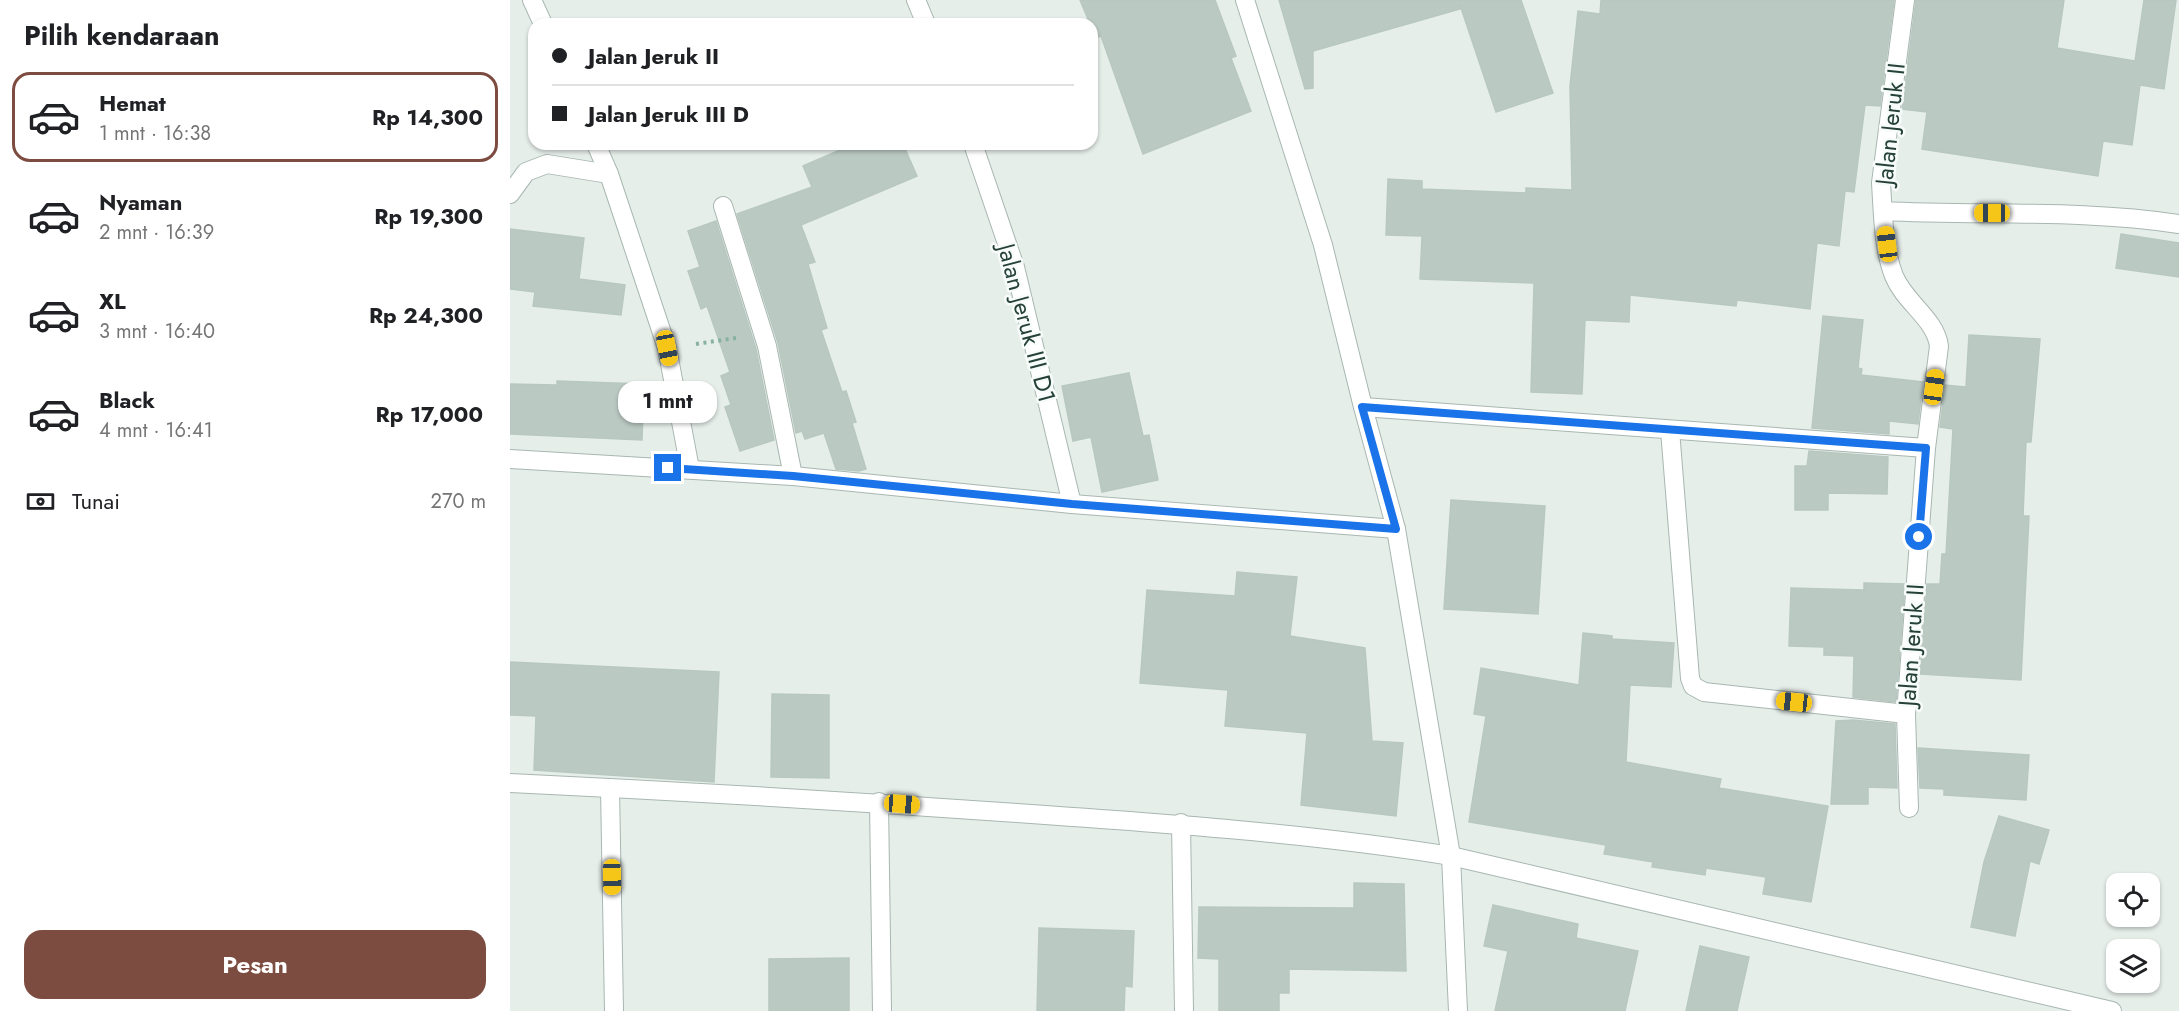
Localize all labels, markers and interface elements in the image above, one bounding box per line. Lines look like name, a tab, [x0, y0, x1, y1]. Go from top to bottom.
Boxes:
text: Pilih kendaraan	[24, 16, 220, 55]
text: Jalan Jeruk II	[588, 40, 719, 72]
street label: Jalan Jeruk II	[1866, 61, 1914, 190]
text: Hemat	[99, 87, 166, 119]
icon: car	[27, 90, 81, 144]
text: Jalan Jeruk III D	[588, 98, 749, 130]
text: Rp 14,300	[372, 101, 483, 133]
text: 1 mnt · 16:38	[99, 119, 211, 148]
text: Nyaman	[99, 186, 182, 218]
icon: car	[27, 189, 81, 243]
text: Rp 19,300	[374, 200, 483, 232]
car	[1974, 204, 2010, 222]
text: 2 mnt · 16:39	[99, 218, 214, 247]
car	[1876, 225, 1898, 263]
street label: Jalan Jeruk III D1	[988, 237, 1065, 406]
text: XL	[99, 285, 126, 317]
icon: car	[27, 288, 81, 342]
text: Rp 24,300	[369, 299, 483, 331]
text: 3 mnt · 16:40	[99, 317, 215, 346]
car	[655, 329, 679, 367]
car	[1923, 368, 1945, 406]
callout: 1 mnt	[618, 381, 717, 423]
text: Black	[99, 384, 155, 416]
icon: car	[27, 387, 81, 441]
text: 1 mnt	[642, 387, 693, 416]
text: Rp 17,000	[376, 398, 483, 430]
text: 4 mnt · 16:41	[99, 416, 213, 445]
route end	[654, 454, 681, 481]
icon: cash	[24, 485, 57, 518]
text: Tunai	[72, 485, 120, 517]
text: 270 m	[431, 487, 486, 516]
route start	[1905, 523, 1932, 550]
street label: Jalan Jeruk II	[1889, 583, 1933, 710]
car	[1775, 691, 1813, 713]
car	[883, 794, 921, 814]
car	[603, 859, 621, 895]
map controls	[2106, 873, 2160, 993]
button: locate	[2106, 873, 2160, 927]
button: Pesan	[24, 930, 486, 999]
button: layers	[2106, 939, 2160, 993]

